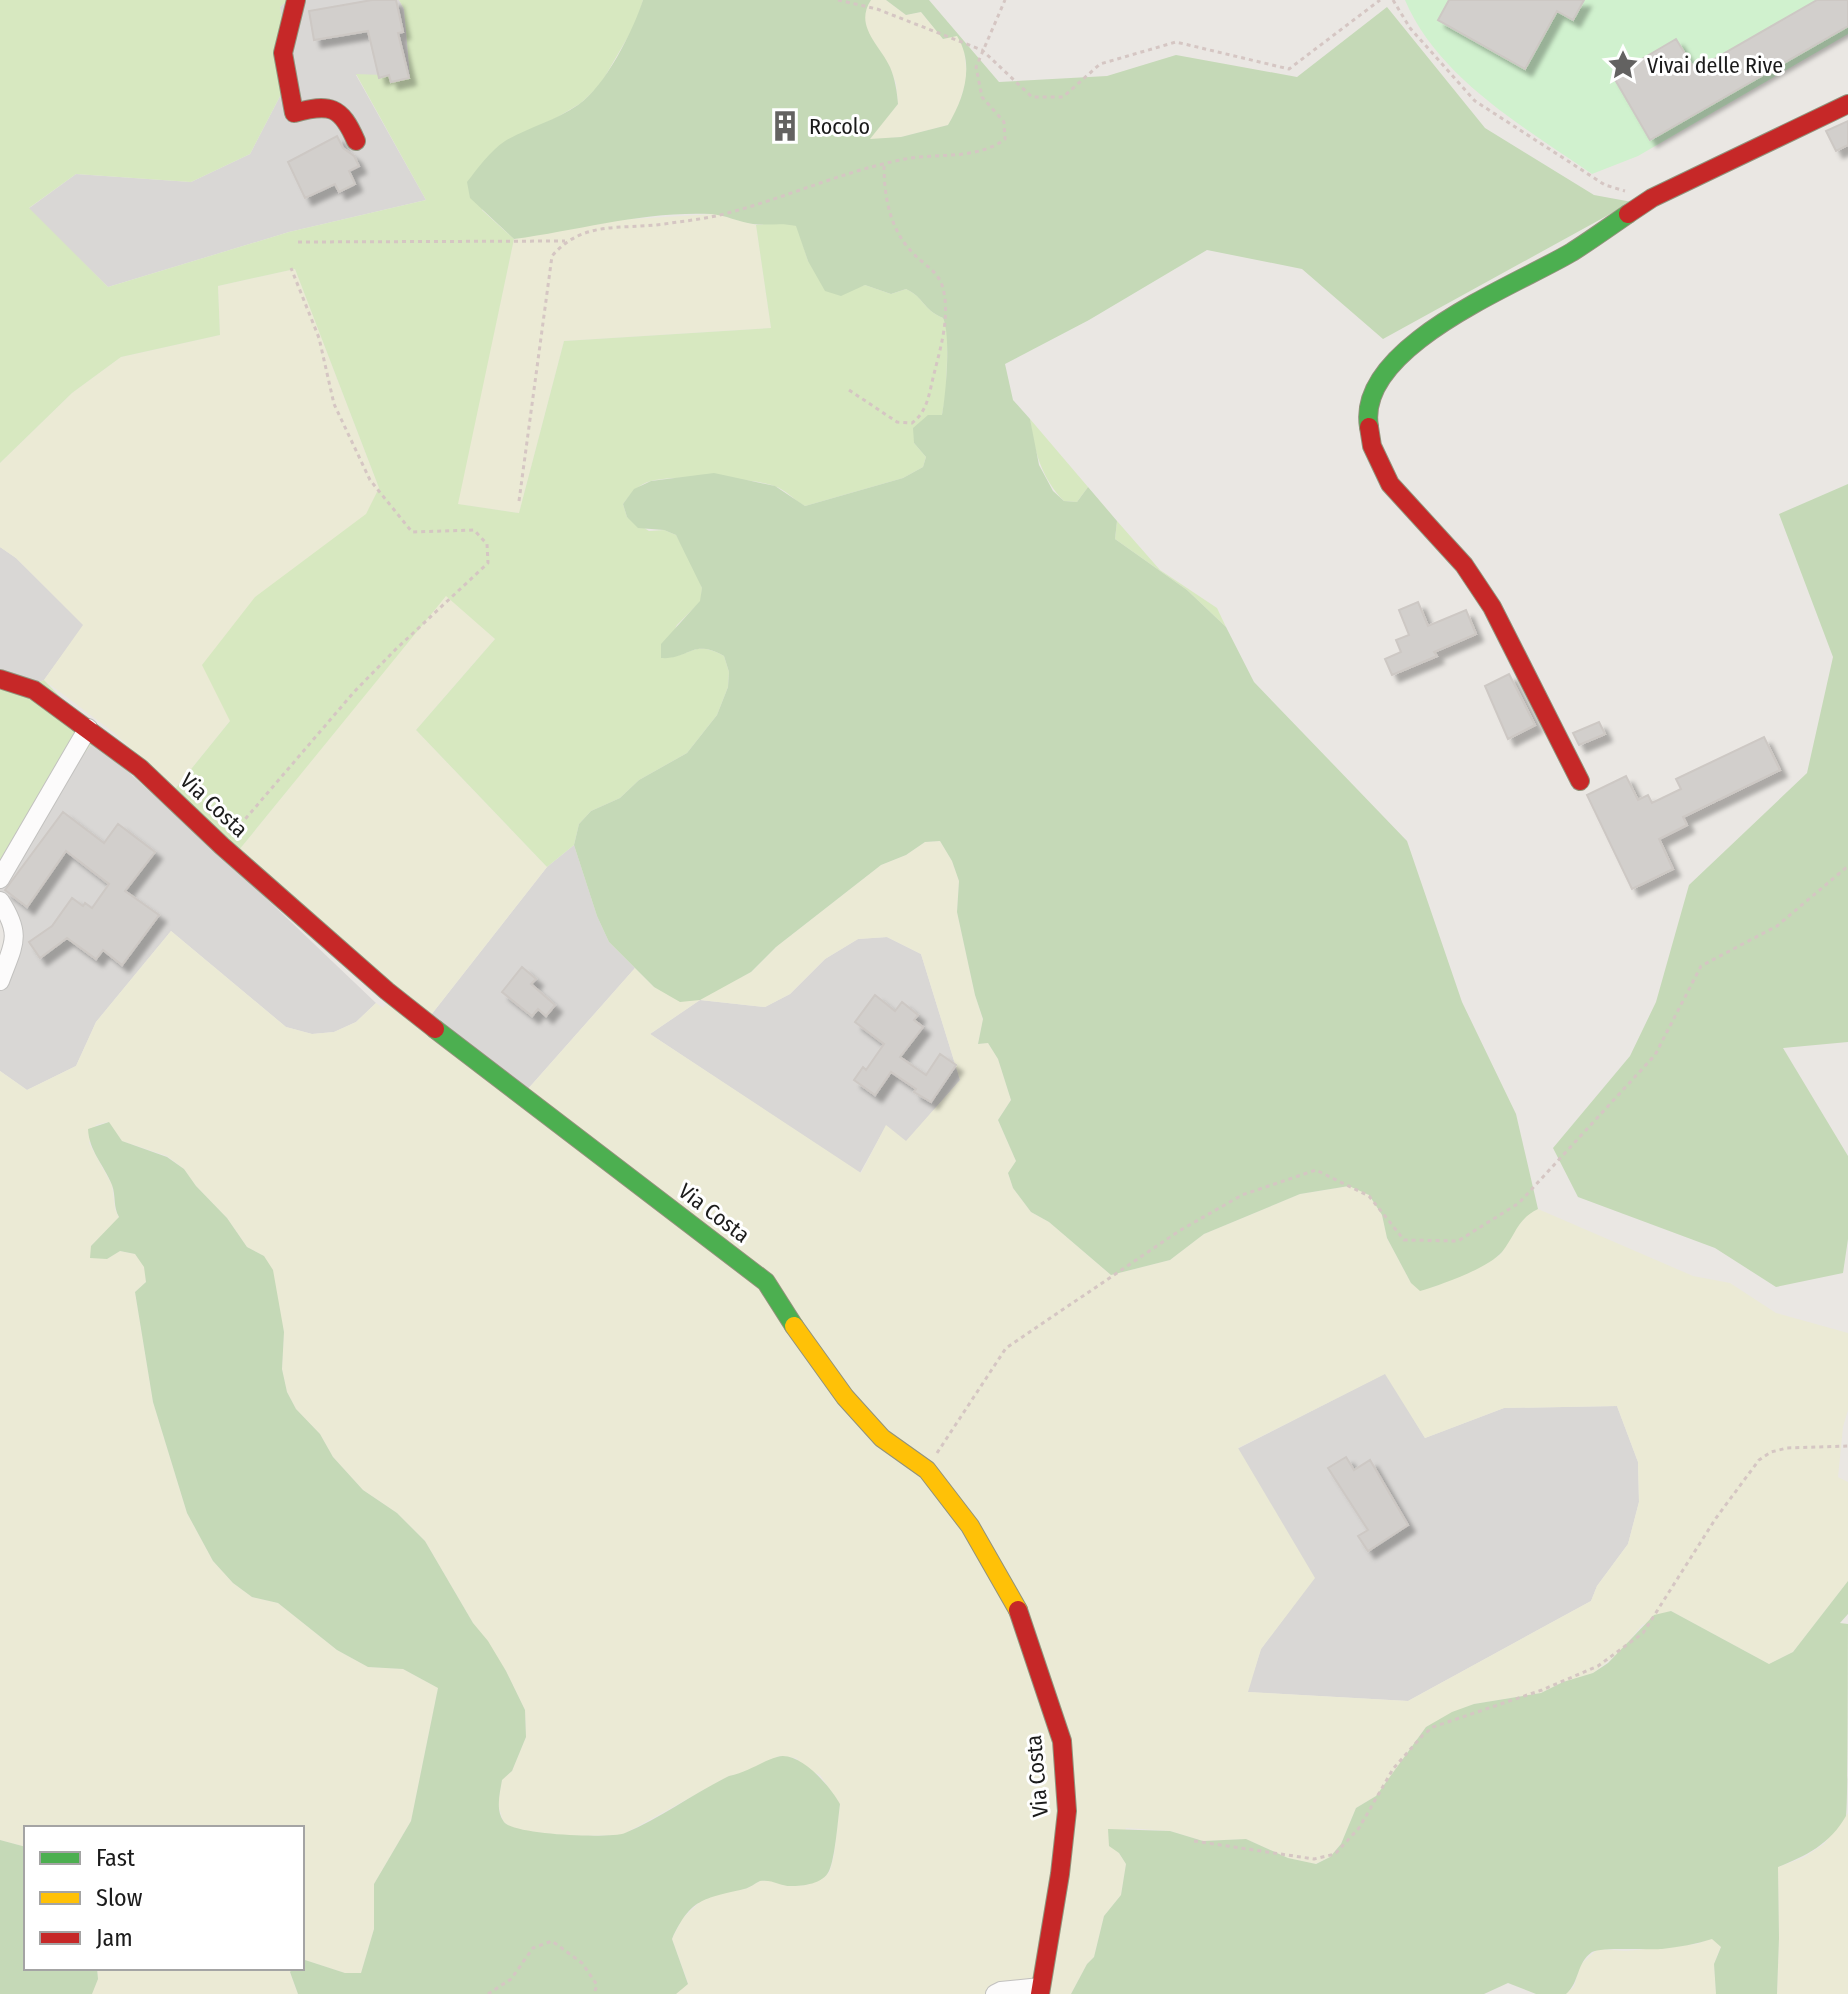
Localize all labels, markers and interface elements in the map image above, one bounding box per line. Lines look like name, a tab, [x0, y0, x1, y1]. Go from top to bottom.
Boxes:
place icon: Vivai delle Rive	[1606, 48, 1640, 82]
place label: Vivai delle Rive	[1647, 52, 1783, 79]
building icon: Rocolo	[768, 109, 802, 143]
place label: Rocolo	[809, 113, 870, 140]
street label: Via Costa	[175, 767, 253, 843]
street label: Via Costa	[673, 1177, 755, 1249]
street label: Via Costa	[1020, 1734, 1054, 1818]
legend	[24, 1826, 304, 1970]
text: Fast	[96, 1844, 135, 1872]
text: Slow	[96, 1884, 143, 1912]
text: Jam	[96, 1924, 133, 1952]

